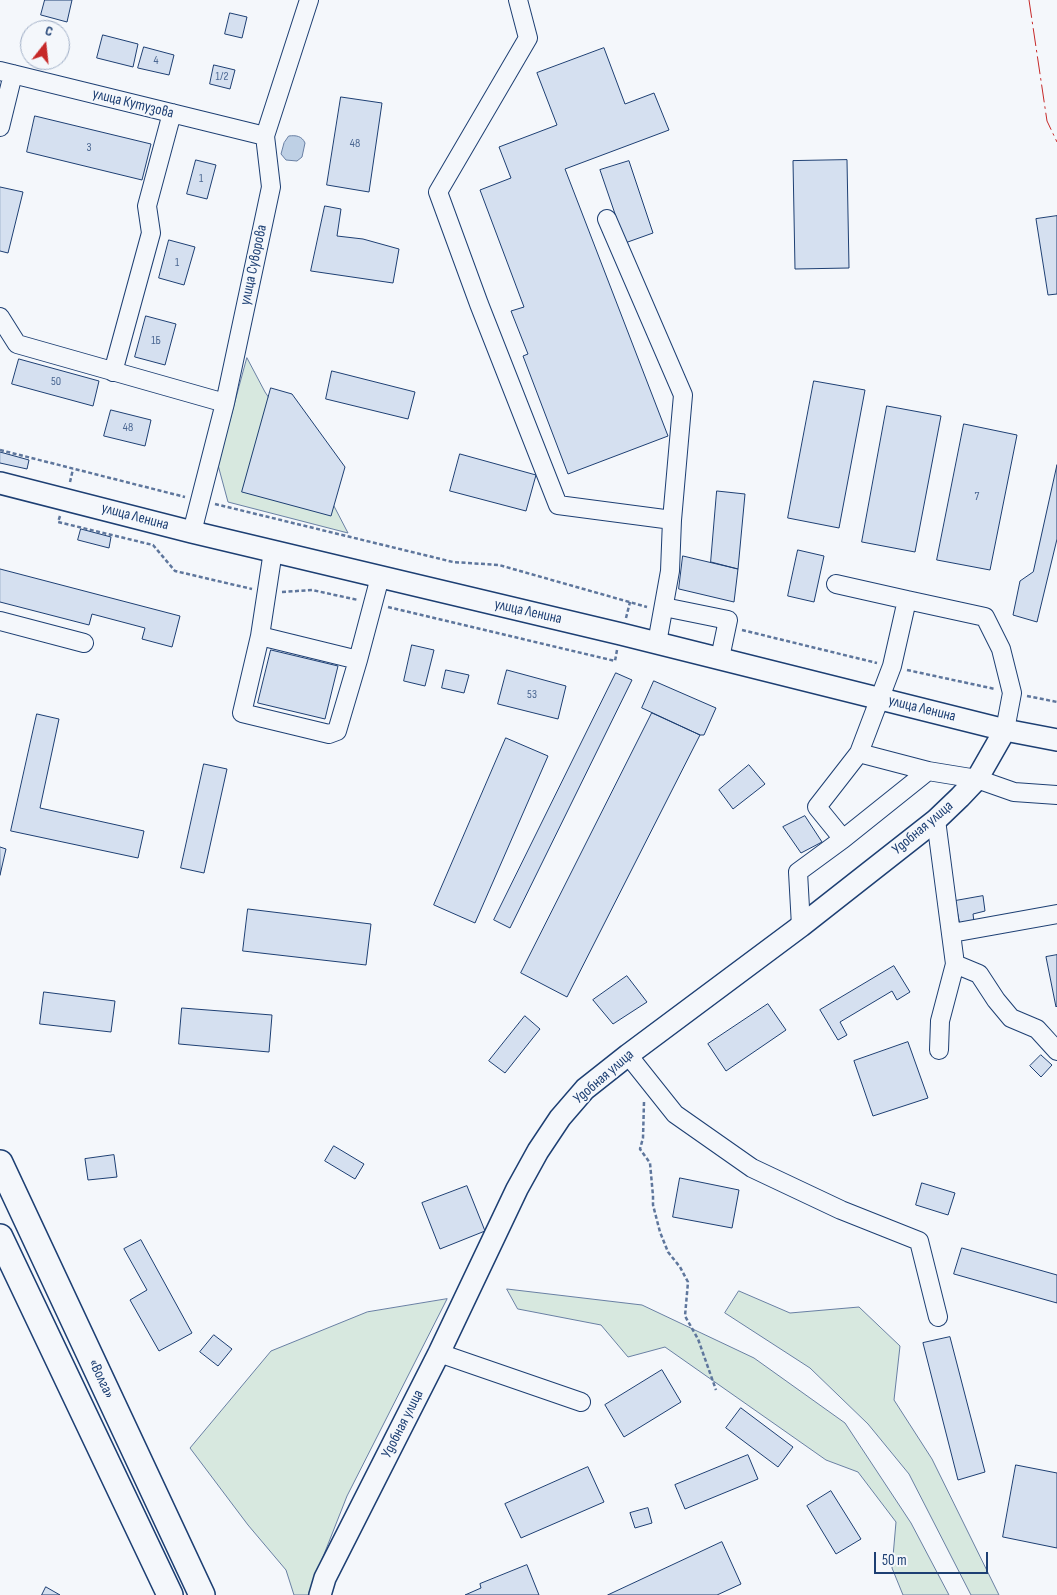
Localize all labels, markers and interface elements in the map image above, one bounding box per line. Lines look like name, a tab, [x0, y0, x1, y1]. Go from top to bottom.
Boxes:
north arrow	[20, 20, 70, 70]
text: С	[43, 22, 55, 40]
house number: 4	[153, 54, 159, 68]
house number: 1/2	[216, 70, 228, 84]
street label: улица Кутузова	[91, 85, 175, 123]
house number: 48	[350, 137, 360, 151]
house number: 3	[86, 141, 92, 155]
house number: 1	[199, 172, 203, 186]
street label: улица Суворова	[237, 223, 271, 307]
house number: 1	[175, 256, 179, 270]
house number: 1Б	[151, 334, 161, 348]
house number: 50	[51, 375, 61, 389]
house number: 48	[123, 421, 133, 435]
house number: 7	[975, 490, 979, 504]
street label: улица Ленина	[99, 499, 171, 535]
street label: улица Ленина	[492, 595, 564, 629]
house number: 53	[527, 688, 537, 702]
street label: улица Ленина	[886, 692, 958, 726]
street label: Удобная улица	[889, 797, 957, 859]
street label: Удобная улица	[570, 1046, 638, 1108]
street label: «Волга»	[84, 1356, 118, 1402]
street label: Удобная улица	[378, 1387, 428, 1461]
scale bar	[877, 1542, 991, 1574]
text: 50 m	[882, 1551, 907, 1570]

